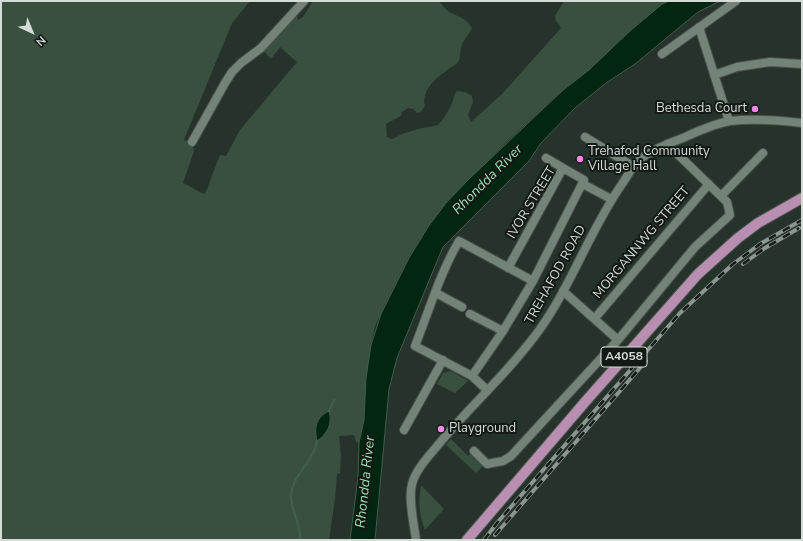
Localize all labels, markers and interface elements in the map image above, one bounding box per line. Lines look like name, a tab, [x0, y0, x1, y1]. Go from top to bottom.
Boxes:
north arrow	[12, 12, 52, 52]
text: N	[33, 33, 49, 49]
place label: Bethesda Court	[656, 101, 747, 117]
marker: Bethesda Court	[750, 104, 760, 114]
water label: Rhondda River	[449, 141, 527, 219]
place label: Trehafod Community Village Hall	[588, 144, 710, 175]
marker: Trehafod Community Village Hall	[575, 154, 585, 164]
street label: IVOR STREET	[504, 164, 560, 242]
street label: MORGANNWG STREET	[590, 184, 694, 302]
street label: TREHAFOD ROAD	[522, 223, 590, 327]
road number: A4058	[601, 347, 647, 367]
place label: Playground	[449, 421, 516, 437]
marker: Playground	[436, 424, 446, 434]
water label: Rhondda River	[353, 435, 379, 529]

